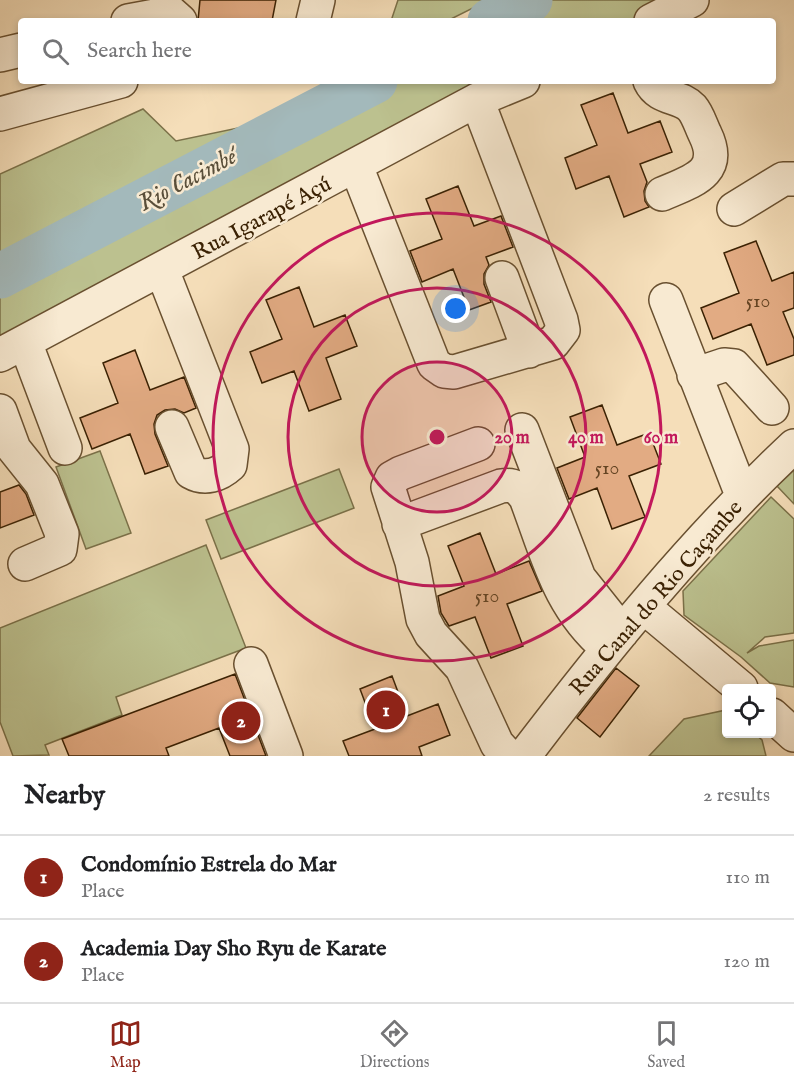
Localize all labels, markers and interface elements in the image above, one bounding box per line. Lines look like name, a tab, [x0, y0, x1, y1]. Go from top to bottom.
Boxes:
search box	[18, 18, 776, 84]
icon: search	[39, 35, 72, 68]
text: Search here	[87, 37, 192, 65]
water label: Rio Cacimbé	[133, 140, 246, 219]
street label: Rua Igarapé Açú	[188, 170, 336, 267]
house number: 510	[746, 289, 770, 314]
your location	[441, 294, 470, 323]
centre of rings	[427, 427, 447, 447]
text: 20 m	[494, 427, 530, 450]
text: 40 m	[568, 427, 604, 450]
text: 60 m	[644, 427, 678, 450]
house number: 510	[595, 456, 619, 481]
street label: Rua Canal do Rio Caçambe	[564, 495, 749, 702]
house number: 510	[475, 584, 499, 609]
map controls	[722, 684, 776, 738]
button: locate	[722, 684, 776, 738]
pin: 1	[366, 688, 406, 732]
pin: 2	[222, 698, 260, 744]
text: Nearby	[24, 779, 105, 812]
text: 2 results	[703, 783, 770, 808]
text: Condomínio Estrela do Mar	[81, 851, 337, 879]
text: 1	[40, 865, 47, 890]
text: 110 m	[726, 865, 770, 890]
text: Place	[81, 879, 124, 904]
text: Academia Day Sho Ryu de Karate	[81, 935, 386, 963]
text: 2	[39, 949, 48, 974]
text: 120 m	[724, 949, 770, 974]
text: Place	[81, 963, 124, 988]
tab: Map	[109, 1017, 142, 1073]
tab: Directions	[360, 1017, 429, 1073]
tab: Saved	[647, 1017, 685, 1073]

